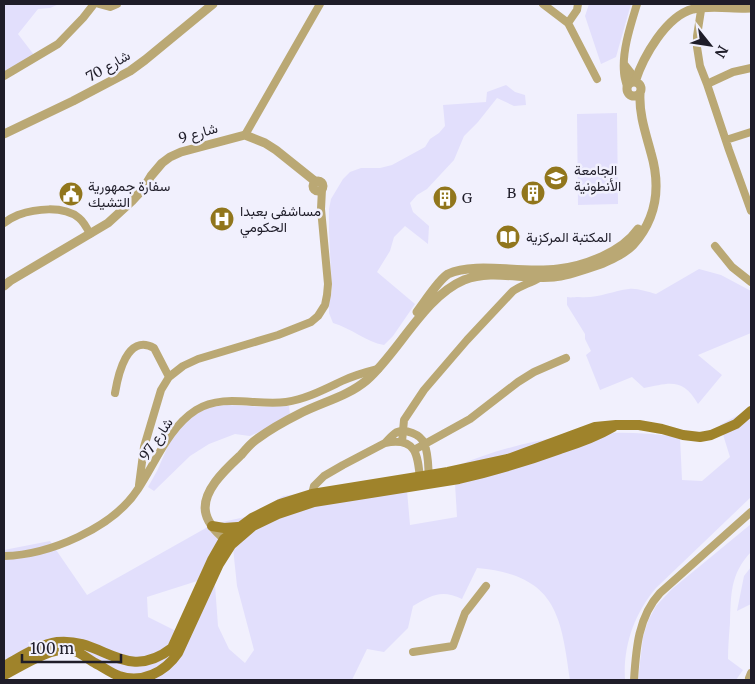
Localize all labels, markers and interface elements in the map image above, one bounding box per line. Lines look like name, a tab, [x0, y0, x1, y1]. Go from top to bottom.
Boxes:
north arrow	[685, 20, 735, 70]
text: N	[711, 42, 732, 61]
street label: شارع 70	[83, 46, 134, 88]
street label: شارع 9	[176, 119, 220, 149]
place label: الجامعة الأنطونية	[574, 161, 621, 195]
school or university icon: الجامعة الأنطونية	[543, 165, 569, 191]
place label: سفارة جمهورية التشيك	[88, 177, 170, 211]
building icon: B	[520, 180, 546, 206]
public building icon: سفارة جمهورية التشيك	[58, 181, 84, 207]
place label: B	[507, 184, 516, 202]
building icon: G	[432, 185, 458, 211]
place label: G	[462, 189, 472, 207]
place label: مساشفى بعبدا الحكومي	[240, 202, 321, 239]
hospital icon: مساشفى بعبدا الحكومي	[209, 206, 235, 232]
library icon: المكتبة المركزية	[495, 224, 521, 250]
place label: المكتبة المركزية	[526, 228, 612, 246]
street label: شارع 97	[135, 414, 178, 465]
scale bar	[22, 632, 121, 664]
text: 100 m	[30, 639, 74, 658]

